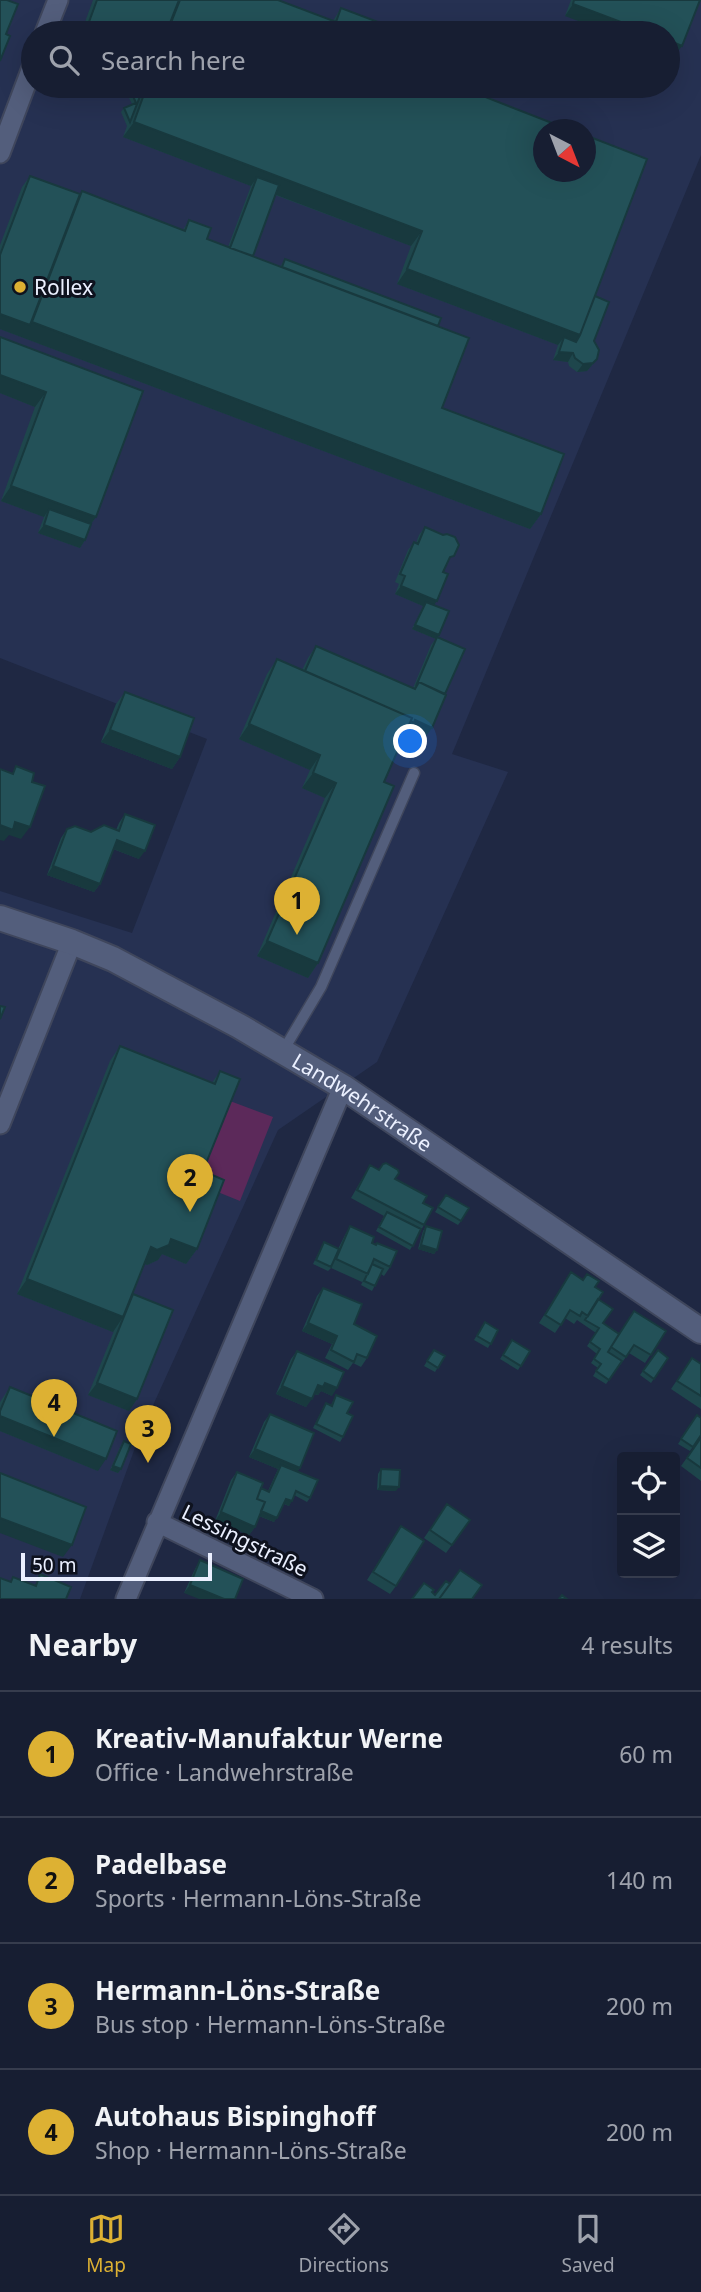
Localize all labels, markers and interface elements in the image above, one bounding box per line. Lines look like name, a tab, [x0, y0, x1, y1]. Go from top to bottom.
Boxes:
search box	[21, 21, 680, 98]
icon: search	[45, 41, 83, 79]
text: Search here	[101, 42, 246, 78]
north arrow	[533, 119, 596, 182]
place label: Rollex	[34, 273, 93, 301]
marker: Rollex	[12, 279, 28, 295]
your location	[393, 724, 427, 758]
pin: 1	[274, 877, 320, 935]
street label: Landwehrstraße	[287, 1046, 438, 1158]
pin: 2	[167, 1154, 213, 1212]
pin: 4	[31, 1379, 77, 1437]
pin: 3	[125, 1405, 171, 1463]
map controls	[617, 1452, 680, 1578]
button: locate	[617, 1452, 680, 1515]
street label: Lessingstraße	[177, 1497, 313, 1583]
button: layers	[617, 1515, 680, 1578]
scale bar	[21, 1550, 212, 1582]
text: 50 m	[32, 1552, 76, 1578]
text: Nearby	[28, 1624, 137, 1665]
text: 4 results	[581, 1629, 673, 1661]
text: Kreativ-Manufaktur Werne	[95, 1720, 443, 1756]
text: 1	[44, 1738, 58, 1770]
text: 60 m	[619, 1738, 673, 1770]
text: Office · Landwehrstraße	[95, 1756, 354, 1788]
text: Padelbase	[95, 1846, 227, 1882]
text: 2	[44, 1864, 58, 1896]
text: 140 m	[606, 1864, 673, 1896]
text: Sports · Hermann-Löns-Straße	[95, 1882, 421, 1914]
text: Hermann-Löns-Straße	[95, 1972, 380, 2008]
text: 3	[44, 1990, 58, 2022]
text: 200 m	[606, 1990, 673, 2022]
text: Bus stop · Hermann-Löns-Straße	[95, 2008, 445, 2040]
text: Autohaus Bispinghoff	[95, 2098, 376, 2134]
text: 4	[44, 2116, 58, 2148]
text: 200 m	[606, 2116, 673, 2148]
text: Shop · Hermann-Löns-Straße	[95, 2134, 407, 2166]
tab: Map	[86, 2210, 126, 2278]
tab: Directions	[299, 2210, 389, 2278]
tab: Saved	[561, 2210, 615, 2278]

